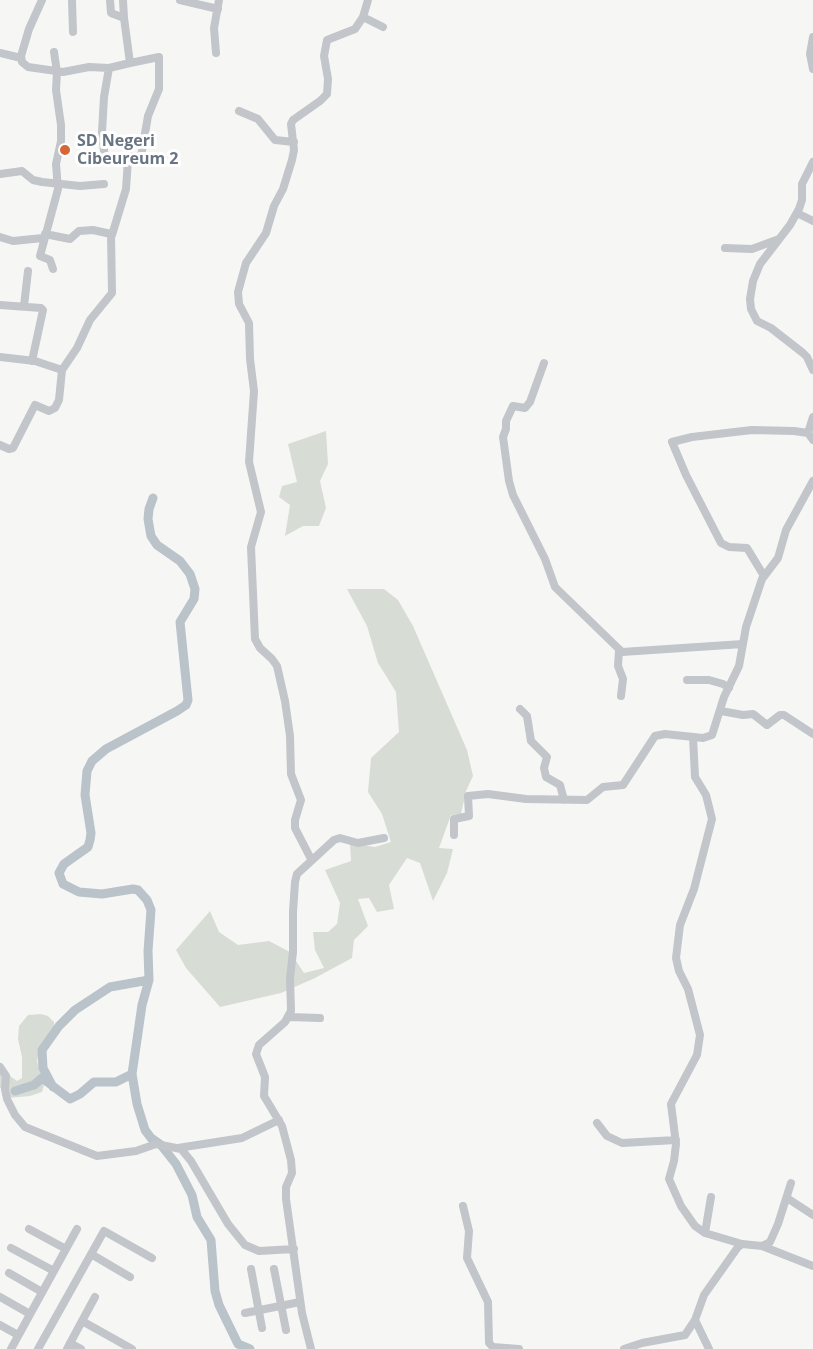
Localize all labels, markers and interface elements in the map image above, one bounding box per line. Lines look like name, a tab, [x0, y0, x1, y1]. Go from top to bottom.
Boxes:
place label: SD Negeri Cibeureum 2	[77, 131, 178, 169]
marker: SD Negeri Cibeureum 2	[58, 143, 72, 157]

